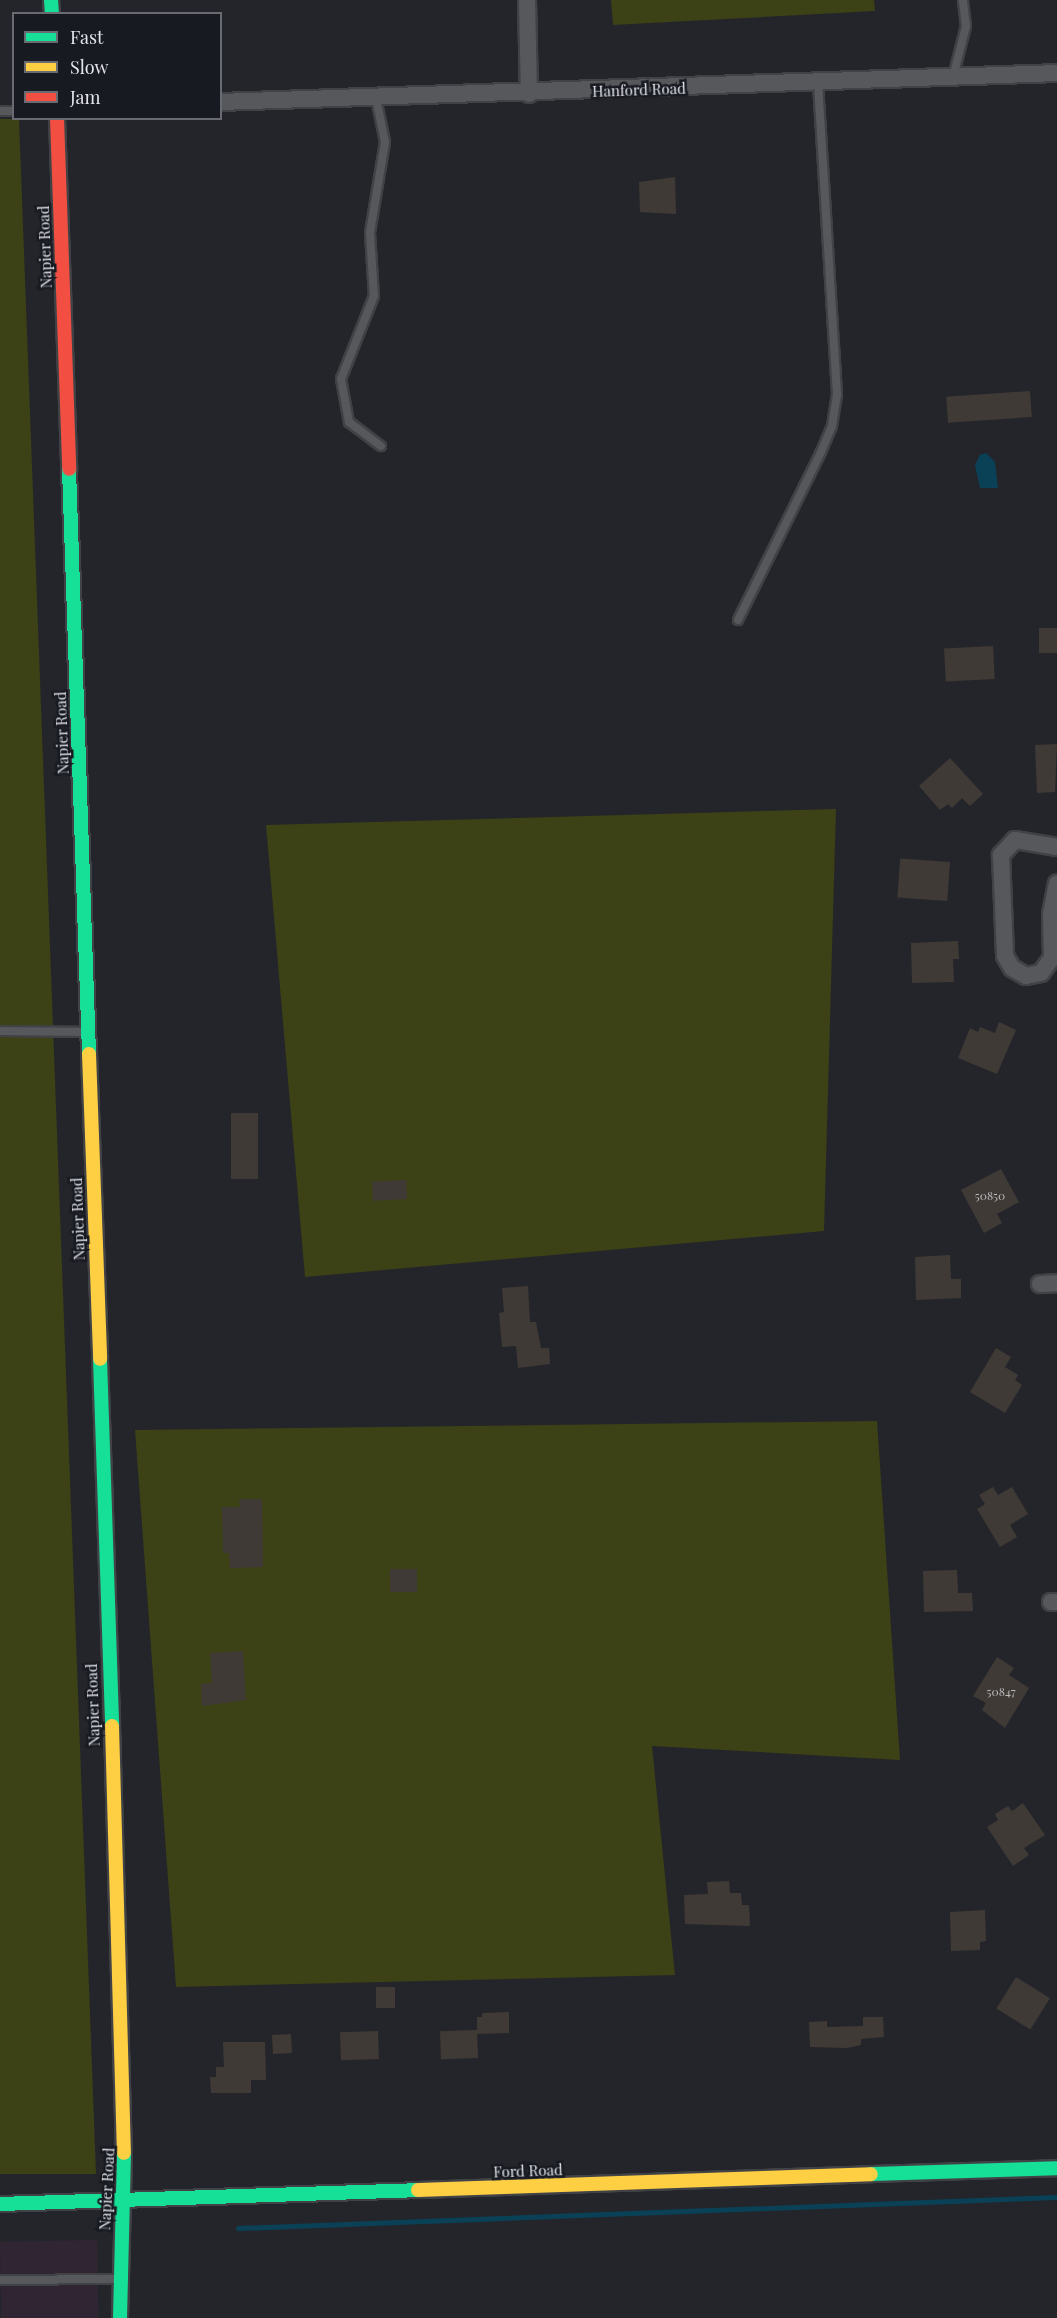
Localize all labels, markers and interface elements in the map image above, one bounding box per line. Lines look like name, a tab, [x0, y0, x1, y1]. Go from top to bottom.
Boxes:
legend	[12, 12, 222, 120]
text: Fast	[70, 25, 103, 49]
text: Slow	[70, 55, 108, 79]
street label: Hanford Road	[592, 79, 686, 101]
text: Jam	[70, 85, 100, 109]
street label: Napier Road	[35, 205, 55, 289]
street label: Napier Road	[52, 691, 72, 775]
street label: Napier Road	[68, 1177, 88, 1261]
house number: 50850	[975, 1189, 1005, 1203]
street label: Napier Road	[83, 1663, 103, 1747]
house number: 50847	[986, 1685, 1016, 1699]
street label: Napier Road	[96, 2147, 118, 2231]
street label: Ford Road	[493, 2161, 563, 2181]

